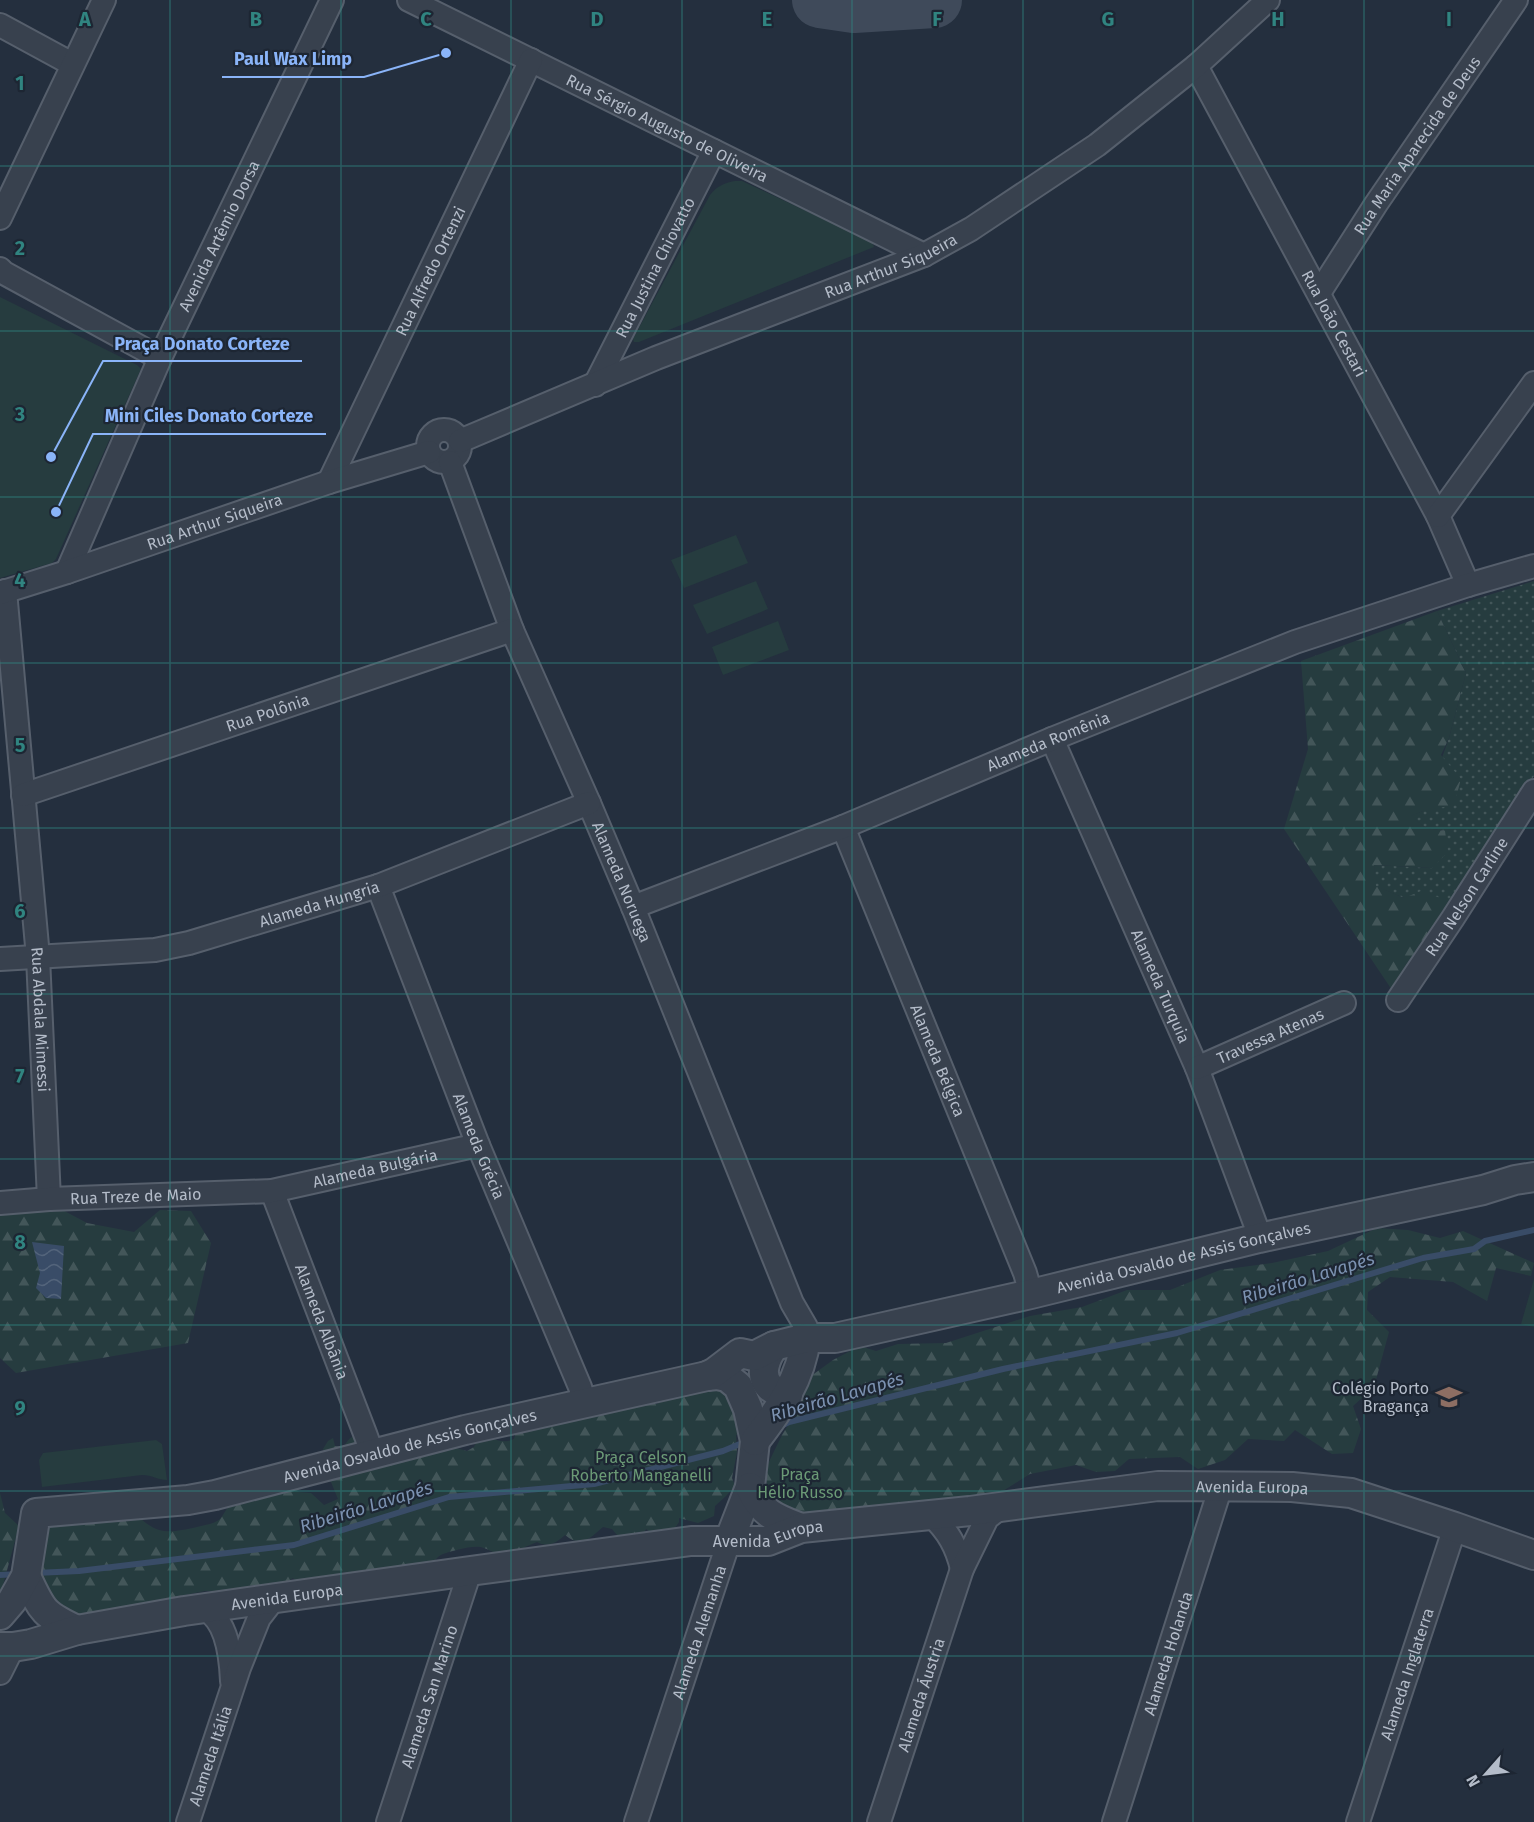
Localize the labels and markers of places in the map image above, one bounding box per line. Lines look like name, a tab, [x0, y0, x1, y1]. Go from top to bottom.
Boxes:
callout: Paul Wax Limp	[222, 41, 364, 77]
callout: Praça Donato Corteze	[103, 325, 302, 361]
callout: Mini Ciles Donato Corteze	[93, 398, 326, 434]
place label: Colégio Porto Bragança	[1332, 1379, 1429, 1417]
school or university icon: Colégio Porto Bragança	[1434, 1382, 1464, 1412]

